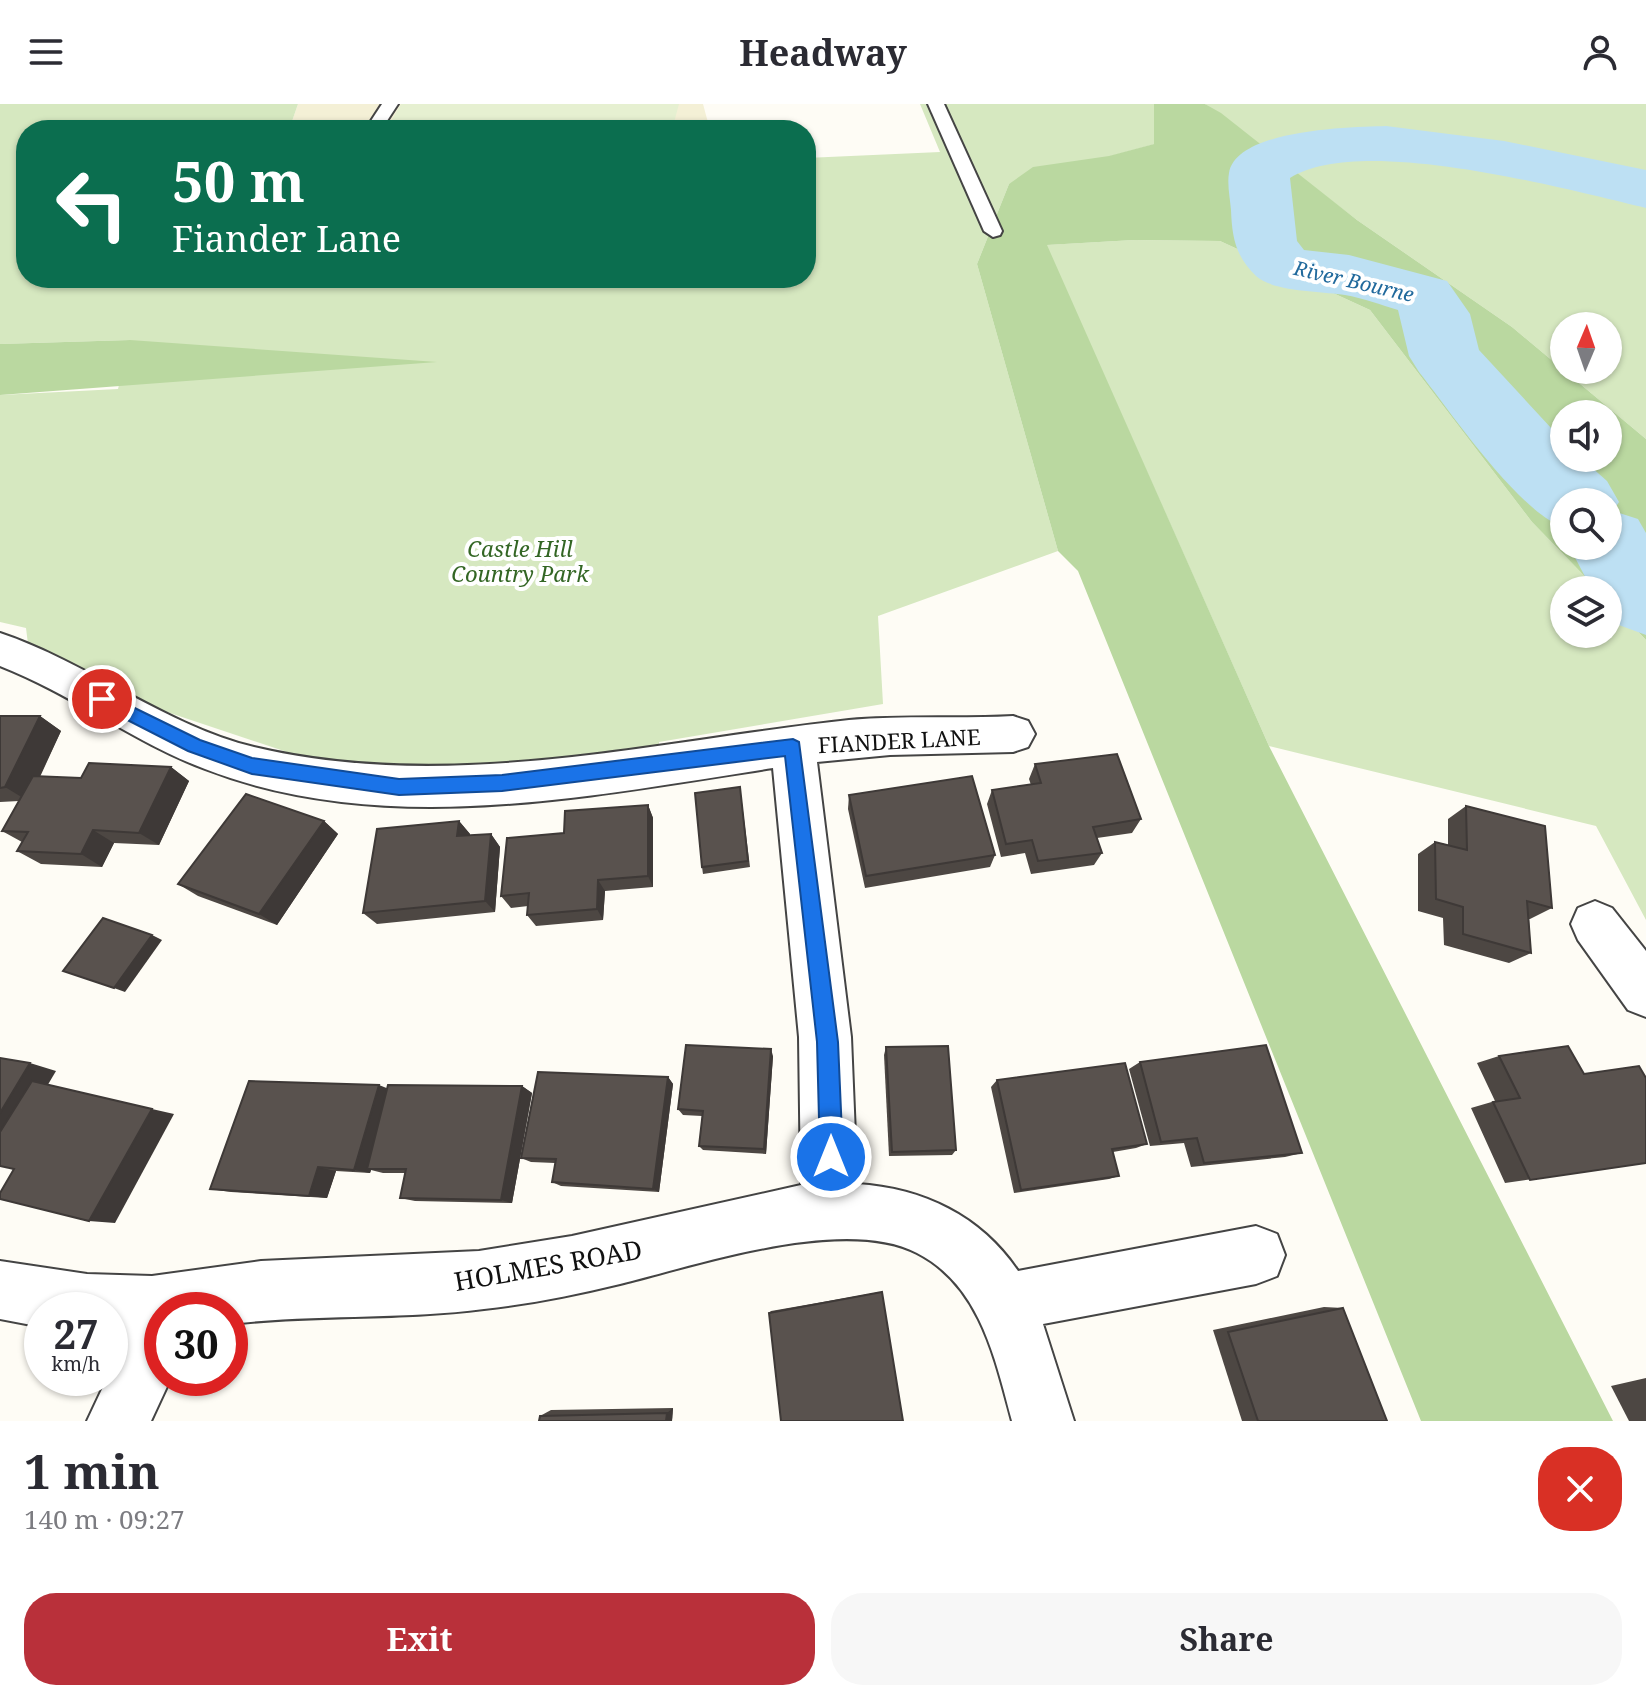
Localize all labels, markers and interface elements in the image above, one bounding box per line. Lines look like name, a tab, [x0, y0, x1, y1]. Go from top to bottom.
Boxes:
text: Headway	[739, 28, 907, 77]
icon: menu	[24, 30, 68, 74]
icon: person	[1578, 30, 1622, 74]
text: 50 m	[172, 142, 305, 218]
icon: left	[40, 152, 144, 256]
text: Fiander Lane	[172, 214, 401, 263]
water label: River Bourne	[1290, 254, 1417, 308]
north arrow	[1550, 312, 1622, 384]
map controls	[1550, 312, 1622, 648]
button: sound	[1550, 400, 1622, 472]
button: search	[1550, 488, 1622, 560]
park label: Castle Hill Country Park	[451, 533, 590, 588]
button: layers	[1550, 576, 1622, 648]
pin	[68, 665, 136, 733]
icon: arrive	[80, 677, 124, 721]
street label: FIANDER LANE	[817, 721, 981, 759]
position arrow	[789, 1115, 873, 1199]
street label: HOLMES ROAD	[451, 1231, 645, 1299]
speed limit sign: 30	[144, 1292, 248, 1396]
text: 27	[53, 1306, 99, 1361]
text: km/h	[51, 1350, 101, 1377]
text: 1 min	[24, 1438, 160, 1503]
button: close	[1538, 1447, 1622, 1531]
text: 140 m · 09:27	[24, 1501, 185, 1537]
button: Exit	[24, 1593, 815, 1685]
button: Share	[831, 1593, 1622, 1685]

